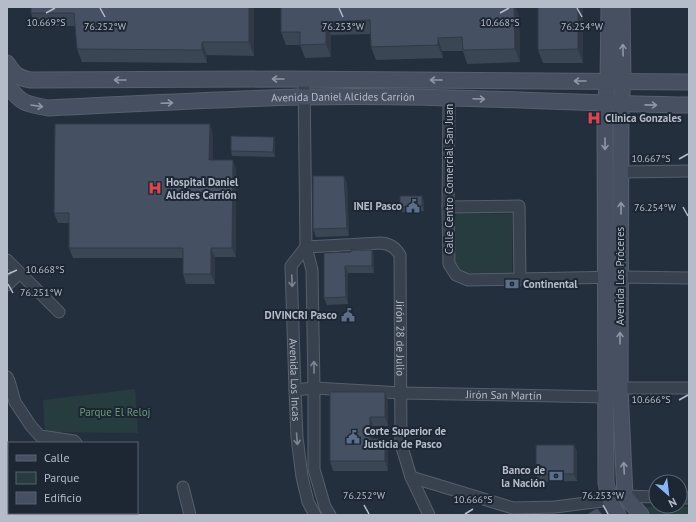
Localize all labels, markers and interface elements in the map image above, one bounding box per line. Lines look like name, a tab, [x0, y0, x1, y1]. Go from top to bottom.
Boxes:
text: 10.669°S	[27, 16, 65, 29]
text: 10.668°S	[481, 16, 519, 29]
text: 76.252°W	[84, 20, 127, 33]
text: 76.253°W	[322, 20, 365, 33]
text: 76.254°W	[561, 20, 604, 33]
one-way arrow	[619, 44, 627, 57]
one-way arrow	[272, 75, 285, 83]
one-way arrow	[114, 76, 127, 84]
one-way arrow	[430, 76, 443, 84]
one-way arrow	[574, 77, 587, 85]
street label: Avenida Daniel Alcides Carrión	[271, 89, 415, 105]
one-way arrow	[472, 95, 485, 103]
one-way arrow	[160, 99, 173, 106]
one-way arrow	[644, 101, 657, 109]
one-way arrow	[30, 102, 43, 110]
street label: Calle Centro Comercial San Juan	[442, 104, 456, 254]
hospital icon: Clinica Gonzales	[586, 110, 602, 126]
place label: Clinica Gonzales	[605, 111, 682, 125]
one-way arrow	[601, 137, 609, 150]
text: 10.667°S	[632, 152, 670, 165]
place label: Hospital Daniel Alcides Carrión	[166, 175, 239, 202]
hospital icon: Hospital Daniel Alcides Carrión	[147, 180, 163, 196]
public building icon: INEI Pasco	[405, 198, 421, 214]
place label: INEI Pasco	[353, 199, 402, 213]
text: 76.254°W	[634, 201, 677, 214]
one-way arrow	[617, 202, 625, 215]
street label: Avenida Los Próceres	[613, 227, 627, 325]
text: 10.668°S	[26, 263, 64, 276]
one-way arrow	[288, 274, 296, 287]
bank icon: Continental	[504, 276, 520, 292]
place label: Continental	[523, 277, 578, 291]
text: 76.251°W	[20, 286, 63, 299]
street label: Jirón 28 de Julio	[393, 300, 408, 376]
public building icon: DIVINCRI Pasco	[340, 307, 356, 323]
place label: DIVINCRI Pasco	[265, 308, 337, 322]
one-way arrow	[616, 332, 624, 345]
street label: Avenida Los Incas	[286, 338, 303, 422]
one-way arrow	[310, 361, 318, 374]
street label: Jirón San Martín	[465, 387, 542, 403]
text: 10.666°S	[632, 393, 670, 406]
park label: Parque El Reloj	[79, 405, 151, 419]
place label: Corte Superior de Justicia de Pasco	[363, 424, 447, 451]
public building icon: Corte Superior de Justicia de Pasco	[345, 429, 361, 445]
one-way arrow	[294, 432, 301, 445]
legend	[8, 442, 138, 514]
text: Calle	[44, 450, 70, 465]
one-way arrow	[620, 462, 627, 475]
place label: Banco de la Nación	[501, 463, 545, 490]
bank icon: Banco de la Nación	[548, 468, 564, 484]
text: Parque	[44, 470, 79, 485]
north arrow	[648, 474, 688, 514]
text: 76.252°W	[343, 489, 386, 502]
text: 76.253°W	[582, 489, 625, 502]
text: Edificio	[44, 490, 82, 505]
text: 10.666°S	[454, 493, 492, 506]
text: N	[666, 495, 679, 511]

